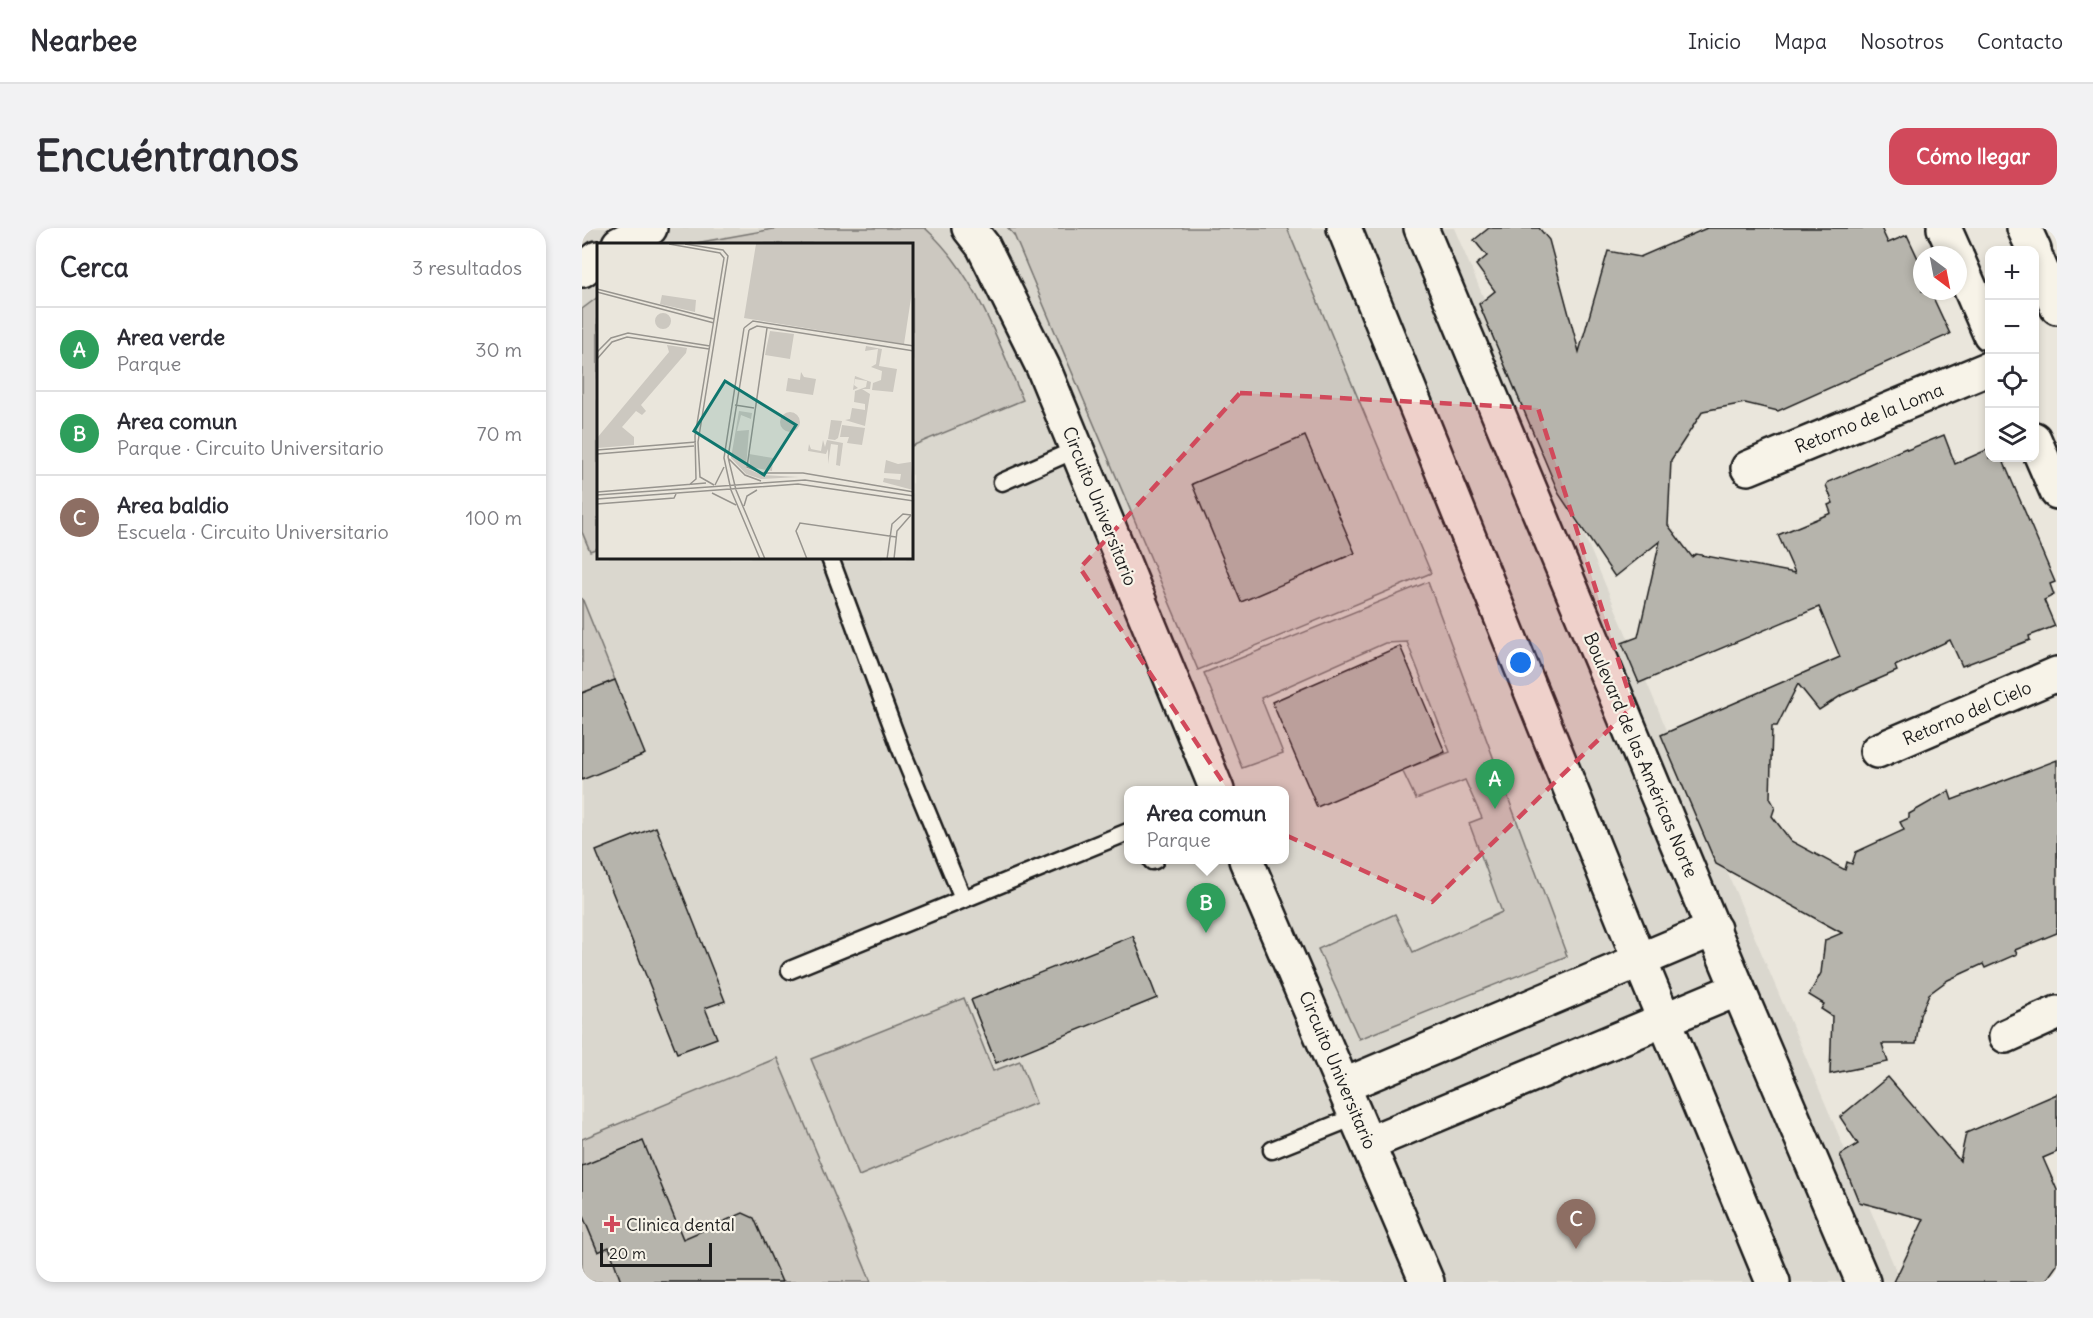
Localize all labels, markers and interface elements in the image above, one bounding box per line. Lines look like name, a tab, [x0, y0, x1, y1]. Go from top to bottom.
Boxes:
text: Nearbee	[30, 23, 137, 59]
text: Inicio	[1688, 28, 1741, 55]
text: Mapa	[1774, 28, 1827, 55]
text: Nosotros	[1860, 28, 1944, 55]
text: Contacto	[1977, 28, 2063, 55]
button: Cómo llegar	[1889, 128, 2057, 185]
text: Encuéntranos	[36, 130, 299, 182]
inset map	[597, 243, 914, 560]
north arrow	[1913, 246, 1967, 300]
map controls	[1985, 246, 2039, 462]
button: +	[1985, 246, 2039, 300]
text: Cerca	[60, 251, 129, 284]
text: 3 resultados	[412, 255, 522, 280]
button: −	[1985, 300, 2039, 354]
text: Area verde	[117, 323, 225, 351]
text: A	[73, 337, 86, 362]
text: 30 m	[475, 337, 522, 362]
text: Parque	[117, 351, 181, 376]
button: locate	[1985, 354, 2039, 408]
street label: Retorno de la Loma	[1791, 378, 1947, 458]
text: Area comun	[117, 407, 237, 435]
button: layers	[1985, 408, 2039, 462]
text: B	[73, 421, 86, 446]
text: 70 m	[477, 421, 522, 446]
street label: Circuito Universitario	[1058, 423, 1142, 589]
text: Parque · Circuito Universitario	[117, 435, 384, 460]
text: Area baldio	[117, 491, 229, 519]
text: C	[73, 505, 86, 530]
text: 100 m	[465, 505, 522, 530]
text: Escuela · Circuito Universitario	[117, 519, 389, 544]
street label: Boulevard de las Américas Norte	[1579, 629, 1703, 881]
your location	[1506, 648, 1535, 677]
street label: Retorno del Cielo	[1899, 676, 2035, 750]
pin: A	[1476, 760, 1514, 809]
popup	[1124, 786, 1289, 864]
text: Area comun	[1146, 799, 1267, 827]
text: Parque	[1146, 827, 1211, 852]
pin: B	[1186, 884, 1226, 933]
street label: Circuito Universitario	[1294, 987, 1382, 1153]
pin: C	[1556, 1200, 1596, 1249]
place label: Clinica dental	[626, 1213, 735, 1236]
marker: Clinica dental	[603, 1215, 621, 1233]
scale bar	[600, 1240, 712, 1268]
text: 20 m	[609, 1243, 646, 1263]

